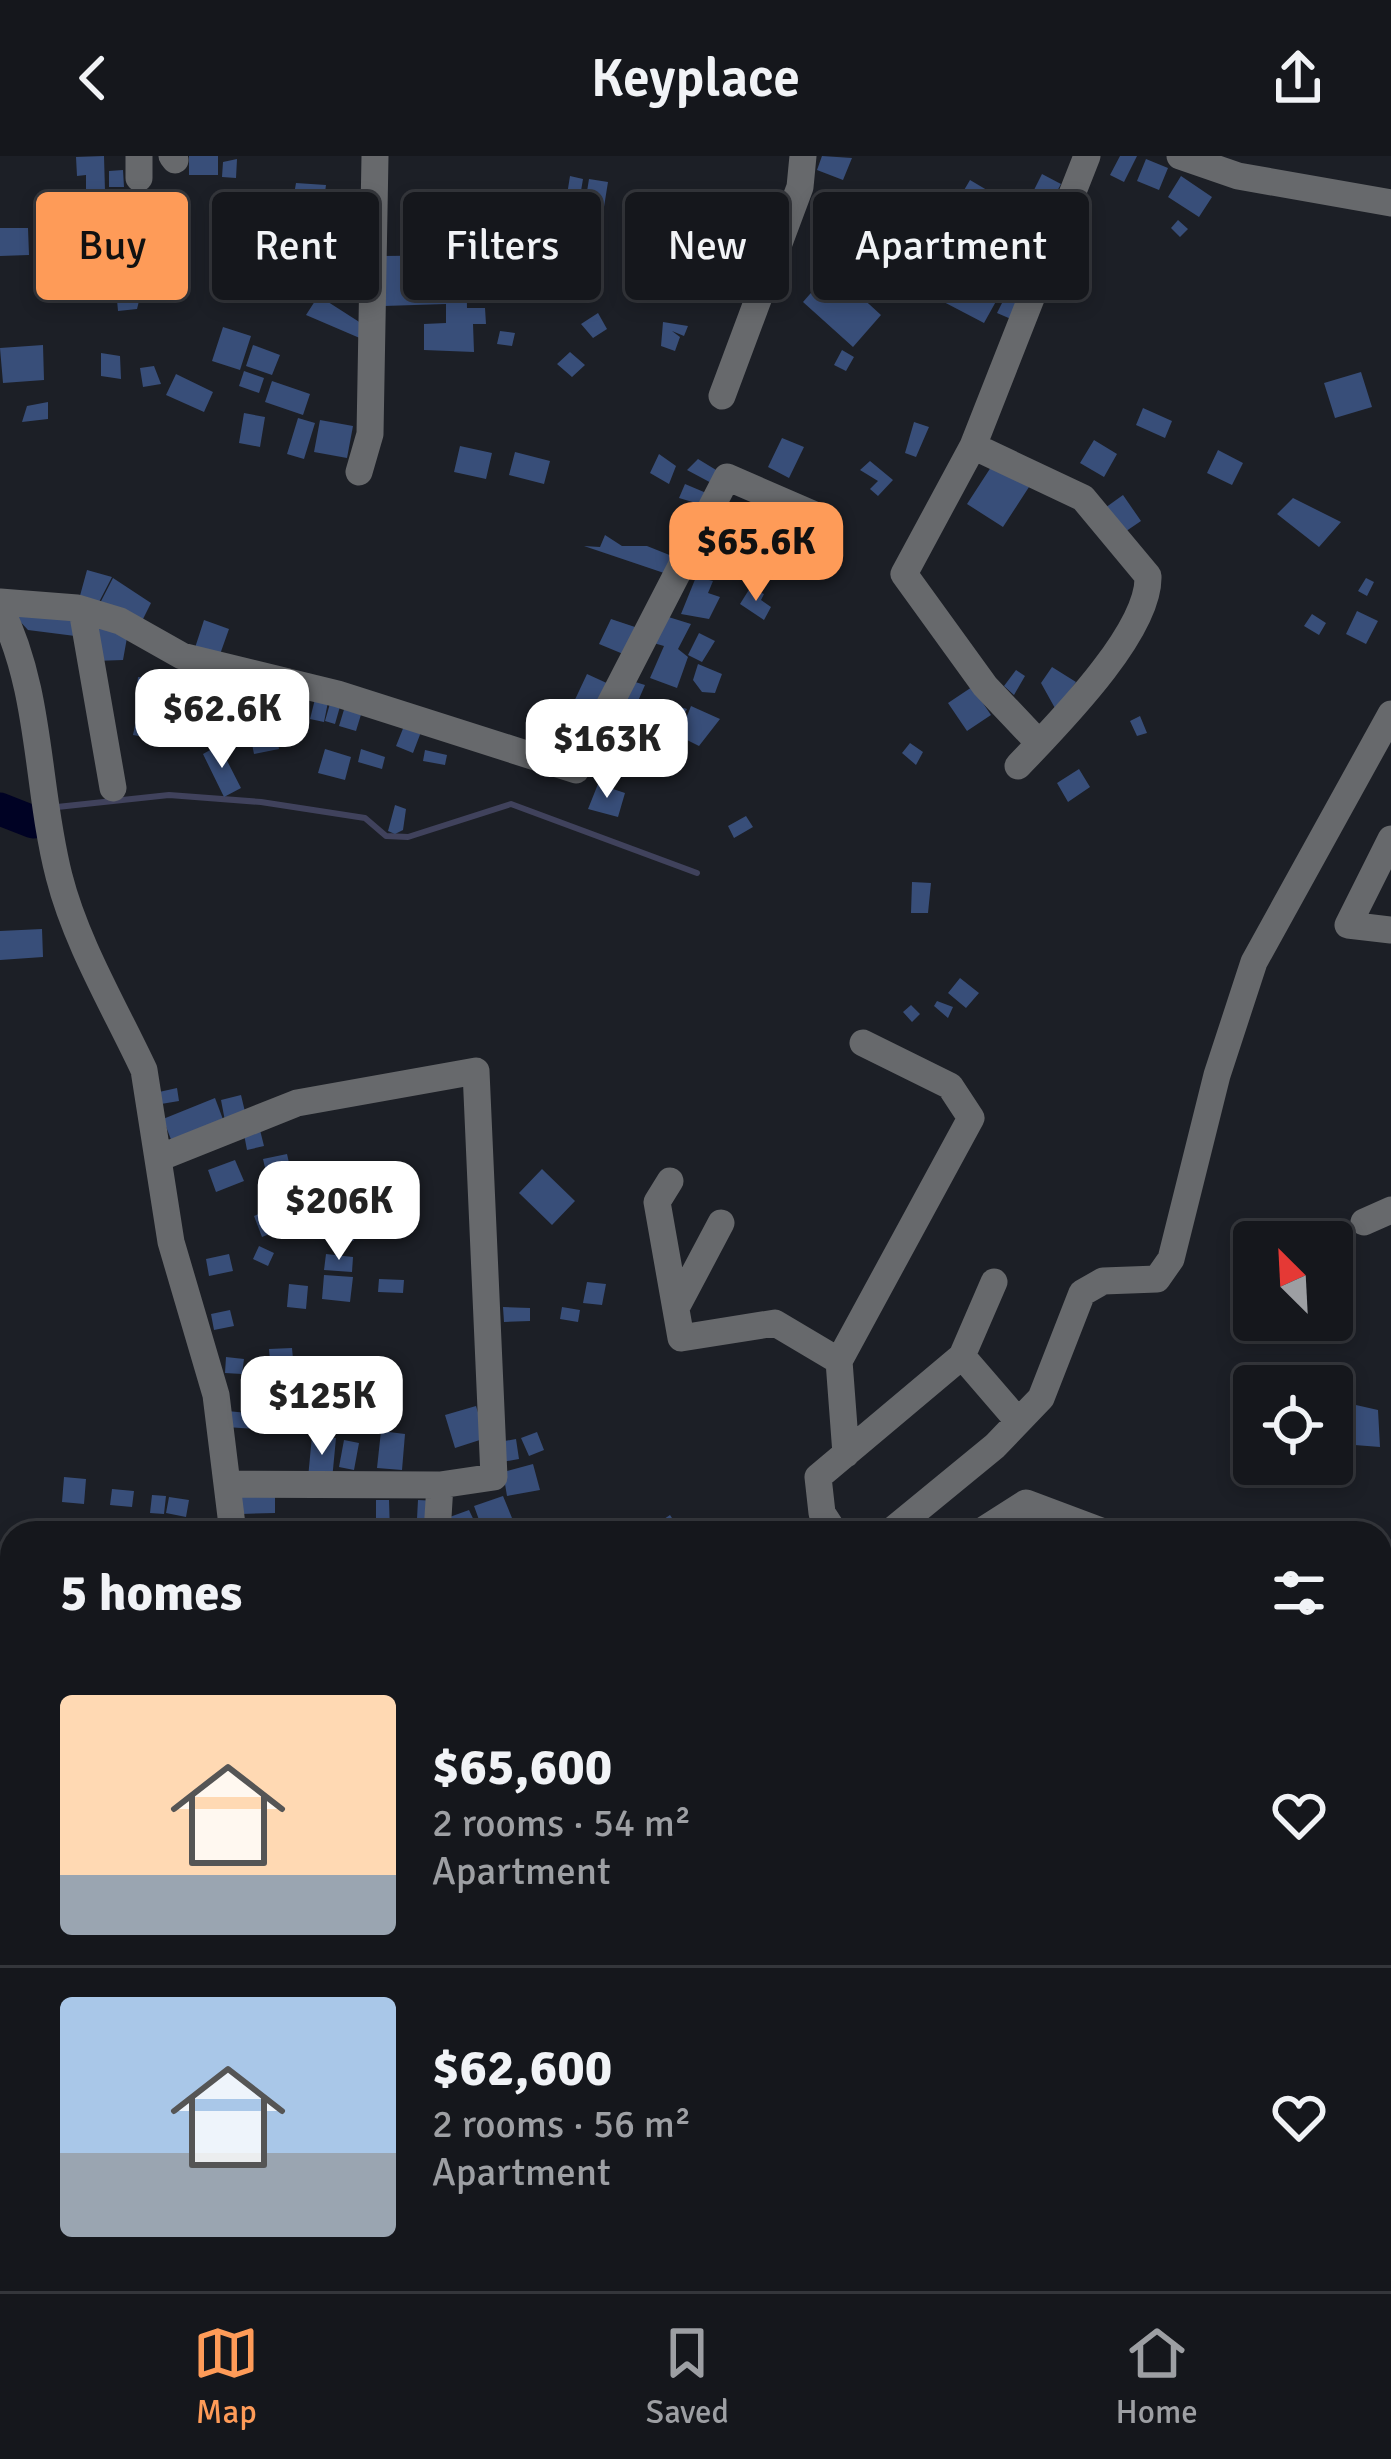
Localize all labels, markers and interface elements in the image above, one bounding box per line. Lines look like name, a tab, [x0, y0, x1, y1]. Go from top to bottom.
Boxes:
icon: back	[60, 45, 126, 111]
text: Keyplace	[591, 45, 800, 112]
icon: share	[1265, 45, 1331, 111]
chip: Buy	[36, 192, 188, 300]
chip: Rent	[212, 192, 379, 300]
chip: Filters	[403, 192, 601, 300]
chip: New	[625, 192, 789, 300]
chip: Apartment	[813, 192, 1089, 300]
pin: $65.6K	[658, 502, 854, 604]
text: $65.6K	[696, 517, 816, 565]
pin: $62.6K	[124, 669, 320, 771]
text: $62.6K	[162, 684, 282, 732]
pin: $163K	[523, 699, 691, 801]
text: $163K	[553, 714, 661, 762]
pin: $206K	[255, 1161, 423, 1263]
text: $206K	[285, 1176, 393, 1224]
north arrow	[1233, 1221, 1353, 1341]
map controls	[1233, 1221, 1353, 1485]
pin: $125K	[238, 1356, 406, 1458]
button: locate	[1233, 1365, 1353, 1485]
text: $125K	[268, 1371, 376, 1419]
icon: filters	[1266, 1560, 1332, 1626]
text: 5 homes	[60, 1562, 242, 1625]
text: $65,600	[432, 1736, 612, 1799]
icon: home	[156, 1743, 300, 1887]
icon: heart	[1266, 1782, 1332, 1848]
text: 2 rooms · 54 m²	[432, 1799, 691, 1847]
text: Apartment	[432, 1847, 611, 1895]
text: $62,600	[432, 2037, 612, 2100]
icon: home	[156, 2045, 300, 2189]
icon: heart	[1266, 2084, 1332, 2150]
text: 2 rooms · 56 m²	[432, 2100, 691, 2148]
text: Apartment	[432, 2148, 611, 2196]
tab: Map	[193, 2320, 259, 2433]
tab: Saved	[646, 2320, 729, 2433]
tab: Home	[1115, 2320, 1198, 2433]

